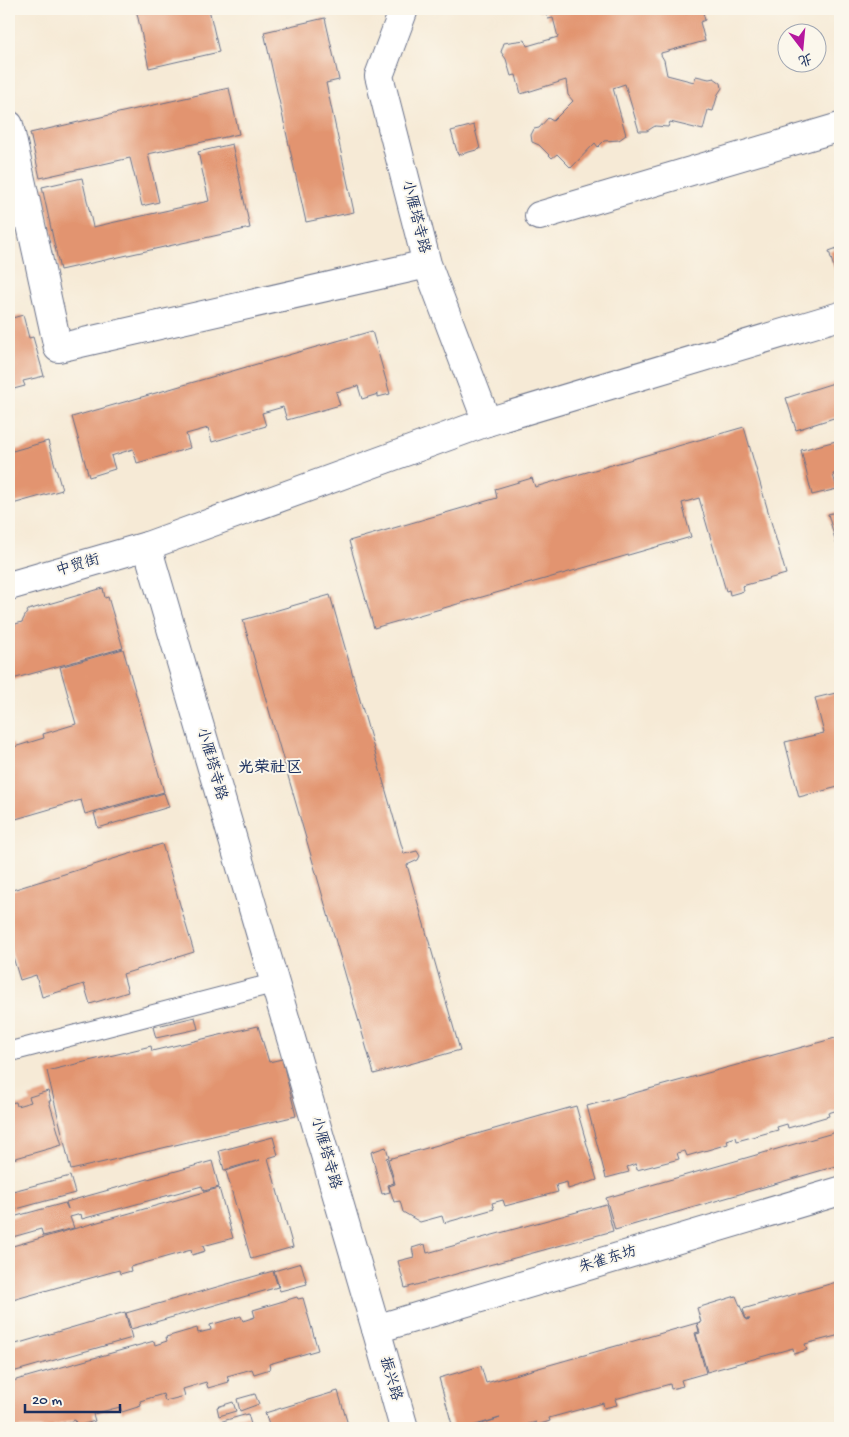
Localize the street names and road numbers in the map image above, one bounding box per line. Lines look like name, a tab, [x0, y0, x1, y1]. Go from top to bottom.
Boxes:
street label: 小雁塔寺路	[397, 178, 434, 256]
street label: 中贸街	[54, 551, 102, 581]
street label: 小雁塔寺路	[192, 725, 231, 803]
street label: 小雁塔寺路	[306, 1114, 345, 1192]
street label: 朱雀东坊	[577, 1243, 639, 1277]
street label: 振兴路	[375, 1355, 405, 1403]

